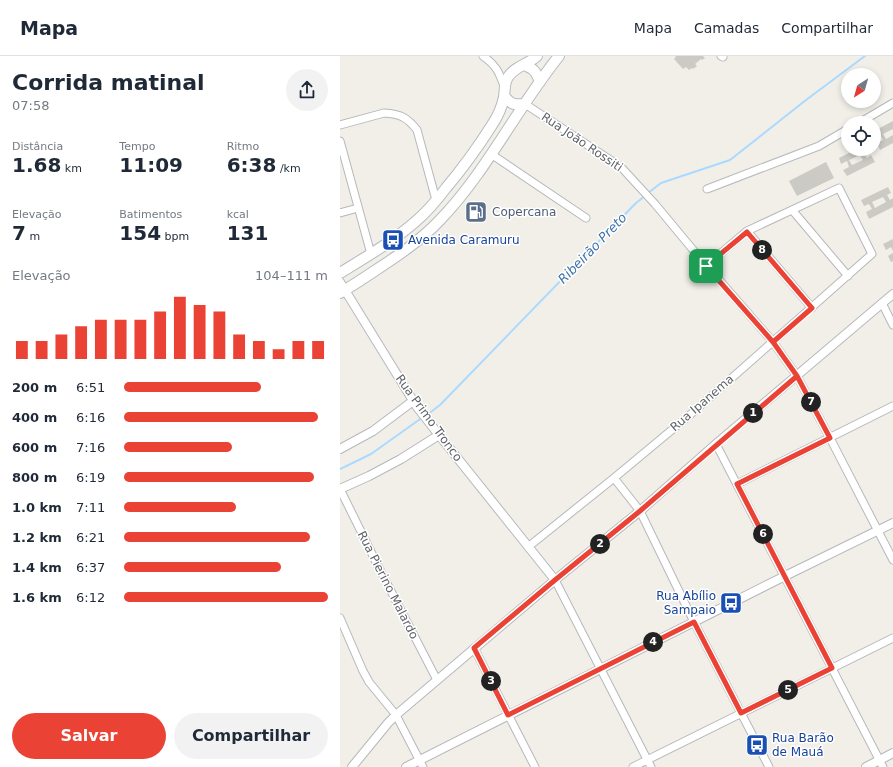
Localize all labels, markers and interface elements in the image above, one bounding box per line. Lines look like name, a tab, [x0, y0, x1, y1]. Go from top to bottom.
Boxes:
text: Mapa	[20, 17, 78, 39]
text: Mapa	[634, 20, 672, 36]
text: Camadas	[694, 20, 759, 36]
text: Compartilhar	[781, 20, 873, 36]
north arrow	[841, 68, 881, 108]
map controls	[841, 68, 881, 156]
button: share	[286, 69, 328, 111]
text: Corrida matinal	[12, 70, 205, 95]
text: 07:58	[12, 98, 49, 113]
street label: Rua João Rossiti	[539, 110, 625, 174]
button: locate	[841, 116, 881, 156]
text: Distância	[12, 140, 63, 153]
text: Tempo	[119, 140, 155, 153]
text: Ritmo	[227, 140, 259, 153]
text: 1.68	[12, 153, 61, 177]
text: 11:09	[119, 153, 183, 177]
text: 6:38	[227, 153, 276, 177]
text: km	[61, 162, 82, 175]
text: /km	[276, 162, 301, 175]
fuel station icon: Copercana	[463, 199, 489, 225]
place label: Copercana	[492, 205, 556, 219]
text: Elevação	[12, 208, 62, 221]
text: Batimentos	[119, 208, 182, 221]
text: kcal	[227, 208, 249, 221]
water label: Ribeirão Preto	[555, 210, 630, 287]
text: 7	[12, 221, 26, 245]
text: 154	[119, 221, 161, 245]
text: 131	[227, 221, 268, 245]
bus stop icon: Avenida Caramuru	[380, 227, 406, 253]
text: m	[26, 230, 40, 243]
text: bpm	[161, 230, 189, 243]
place label: Avenida Caramuru	[408, 233, 520, 247]
pin: 8	[752, 240, 772, 260]
text: 8	[758, 243, 766, 256]
pin	[689, 249, 723, 283]
icon: arrive	[695, 255, 717, 277]
text: Elevação	[12, 268, 71, 283]
text: 104–111 m	[255, 268, 328, 283]
street label: Rua Primo Tronco	[393, 372, 465, 464]
street label: Rua Ipanema	[668, 372, 736, 434]
text: 200 m	[12, 380, 57, 395]
text: 6:51	[76, 380, 105, 395]
pin: 7	[801, 392, 821, 412]
text: 7	[807, 395, 815, 408]
pin: 1	[743, 403, 763, 423]
text: 1	[749, 406, 757, 419]
text: 400 m	[12, 410, 57, 425]
text: 6:16	[76, 410, 105, 425]
text: 600 m	[12, 440, 57, 455]
text: 7:16	[76, 440, 105, 455]
text: 800 m	[12, 470, 57, 485]
text: 6:19	[76, 470, 105, 485]
text: 1.0 km	[12, 500, 62, 515]
text: 7:11	[76, 500, 105, 515]
pin: 6	[753, 524, 773, 544]
text: 6	[759, 527, 767, 540]
street label: Rua Pierino Malardo	[355, 529, 421, 641]
text: 1.2 km	[12, 530, 62, 545]
text: 6:21	[76, 530, 105, 545]
pin: 2	[590, 534, 610, 554]
text: 2	[596, 537, 604, 550]
text: 1.4 km	[12, 560, 62, 575]
text: 6:37	[76, 560, 105, 575]
place label: Rua Abílio Sampaio	[656, 589, 716, 617]
text: 1.6 km	[12, 590, 62, 605]
text: 6:12	[76, 590, 105, 605]
bus stop icon: Rua Abílio Sampaio	[718, 590, 744, 616]
pin: 4	[643, 632, 663, 652]
text: 4	[649, 635, 657, 648]
pin: 3	[481, 671, 501, 691]
text: 3	[487, 674, 495, 687]
pin: 5	[778, 680, 798, 700]
text: 5	[784, 683, 792, 696]
button: Salvar	[12, 713, 166, 759]
button: Compartilhar	[174, 713, 328, 759]
place label: Rua Barão de Mauá	[772, 731, 834, 759]
bus stop icon: Rua Barão de Mauá	[744, 732, 770, 758]

